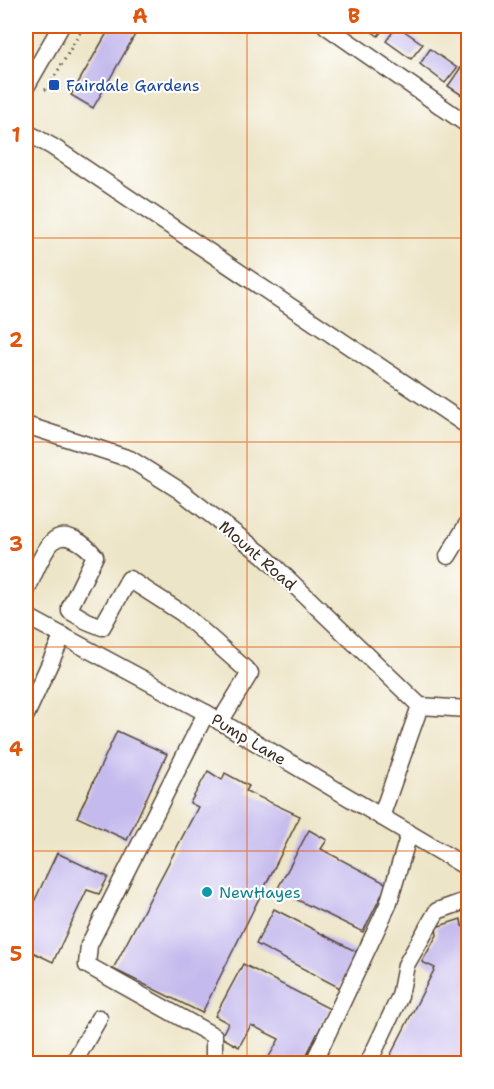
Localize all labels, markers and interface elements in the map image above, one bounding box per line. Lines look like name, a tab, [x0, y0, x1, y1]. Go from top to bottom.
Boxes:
text: A	[132, 3, 148, 29]
text: B	[348, 3, 360, 29]
place label: Fairdale Gardens	[66, 75, 200, 96]
marker: Fairdale Gardens	[47, 78, 61, 92]
text: 1	[11, 122, 21, 148]
text: 2	[9, 327, 23, 353]
street label: Mount Road	[214, 516, 301, 595]
text: 3	[9, 531, 23, 557]
street label: Pump Lane	[207, 709, 290, 770]
text: 4	[9, 736, 23, 762]
place label: NewHayes	[219, 882, 301, 903]
marker: NewHayes	[200, 885, 214, 899]
text: 5	[10, 941, 22, 967]

